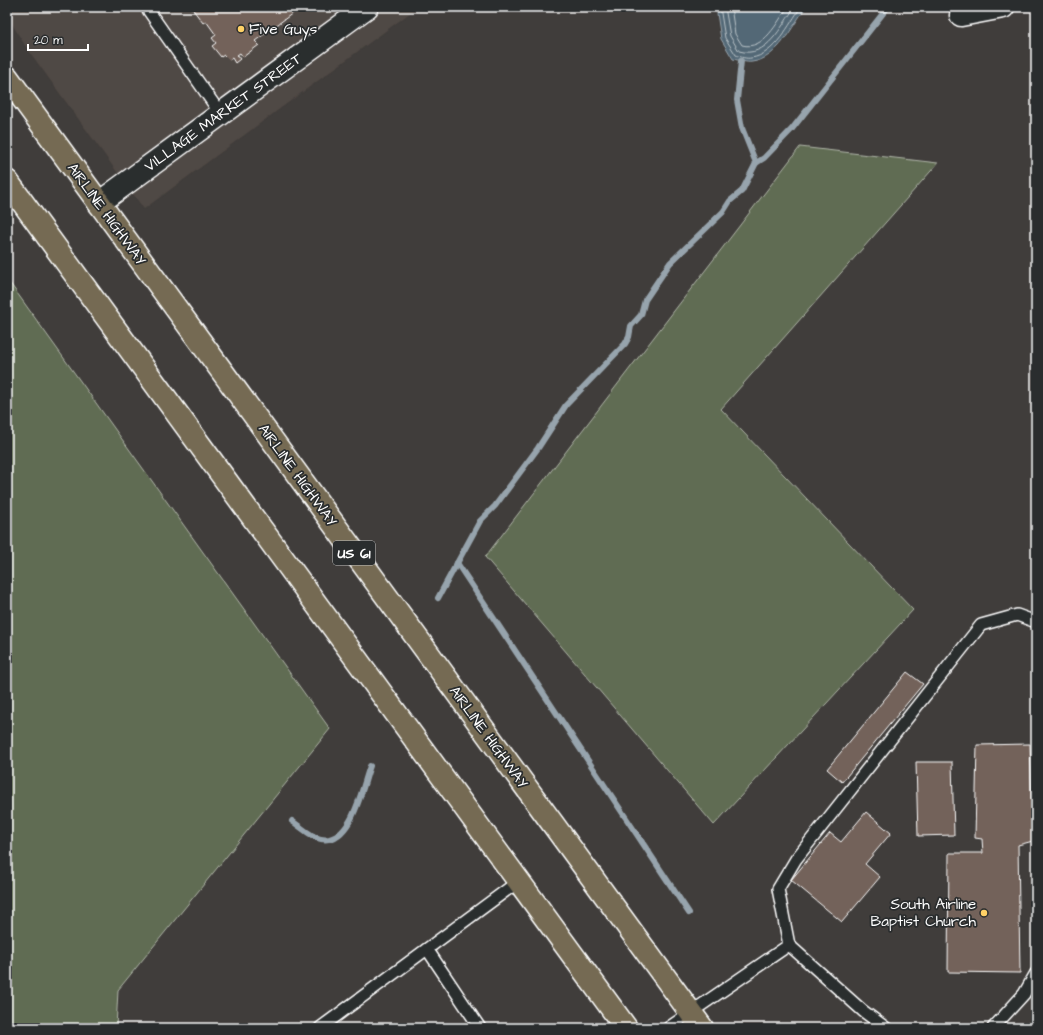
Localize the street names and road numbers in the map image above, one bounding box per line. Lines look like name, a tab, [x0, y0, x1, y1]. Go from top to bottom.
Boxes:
street label: VILLAGE MARKET STREET	[140, 48, 307, 177]
street label: AIRLINE HIGHWAY	[62, 159, 151, 270]
street label: AIRLINE HIGHWAY	[253, 420, 342, 531]
road number: US 61	[333, 541, 375, 565]
street label: AIRLINE HIGHWAY	[444, 682, 533, 793]

